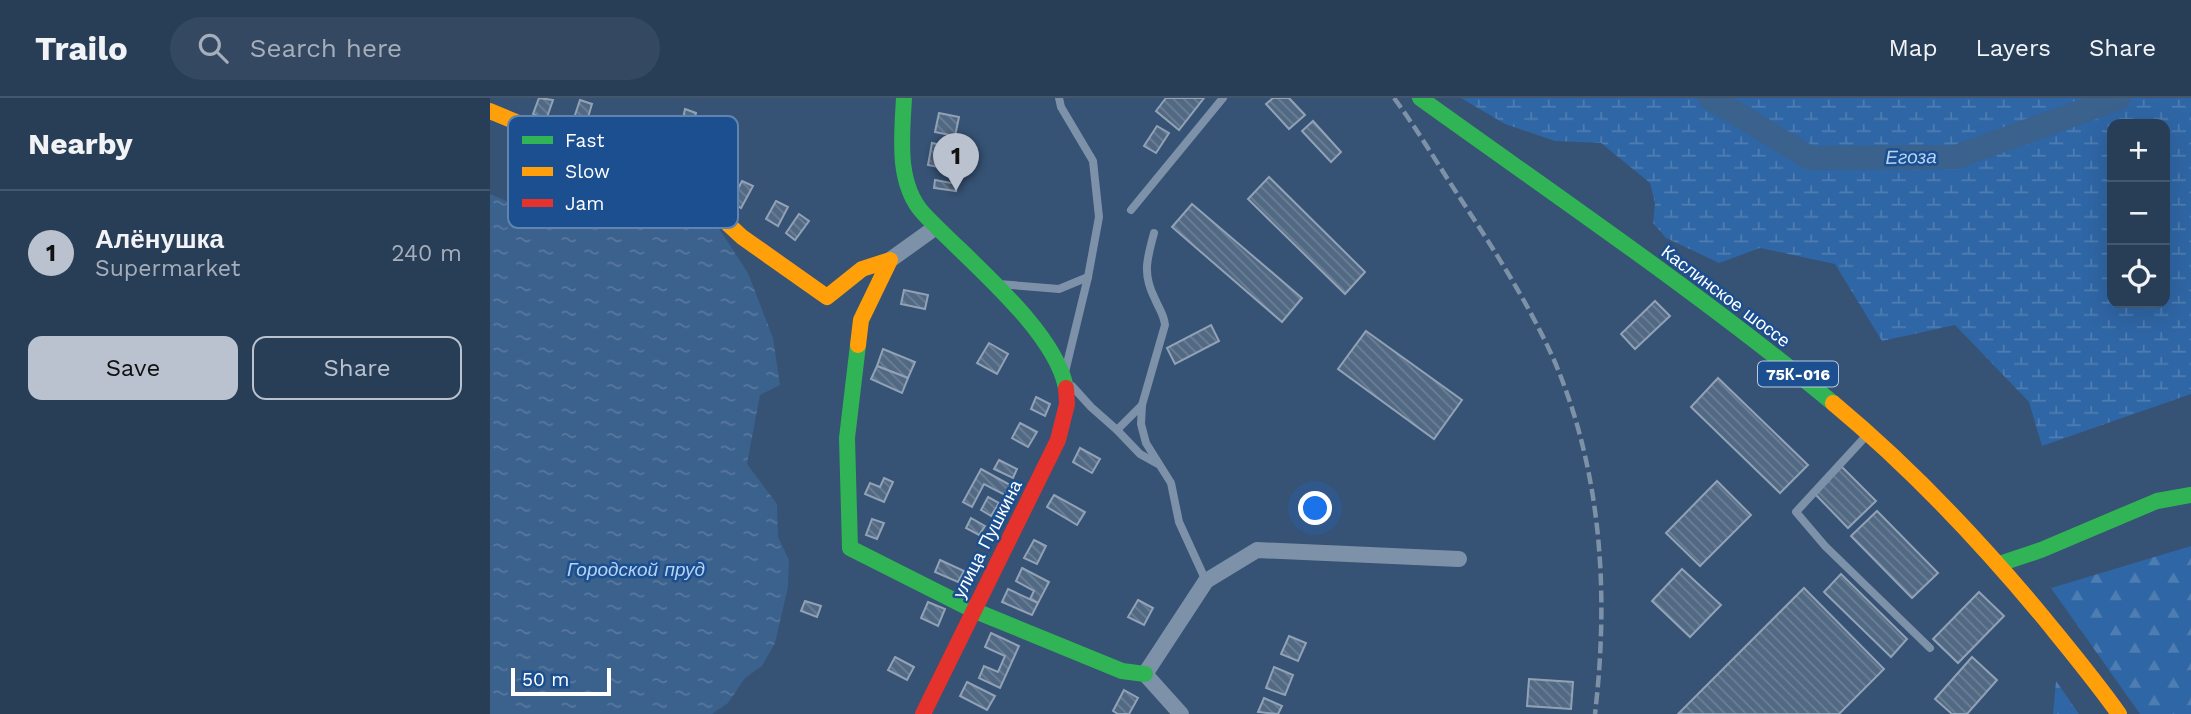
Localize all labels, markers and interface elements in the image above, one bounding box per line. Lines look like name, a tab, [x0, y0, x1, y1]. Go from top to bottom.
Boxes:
search box	[170, 17, 660, 80]
text: Trailo	[35, 29, 128, 68]
icon: search	[194, 29, 232, 67]
text: Search here	[250, 33, 402, 63]
text: Map	[1889, 34, 1937, 62]
text: Layers	[1975, 34, 2051, 62]
text: Share	[2089, 34, 2156, 62]
legend	[508, 116, 738, 228]
map controls	[2107, 119, 2170, 308]
button: +	[2107, 119, 2170, 182]
text: Nearby	[28, 126, 133, 161]
text: Fast	[565, 129, 604, 152]
pin: 1	[933, 133, 979, 191]
water label: Егоза	[1885, 145, 1937, 169]
text: Slow	[565, 160, 610, 183]
button: −	[2107, 182, 2170, 245]
text: Jam	[565, 192, 604, 215]
text: Алёнушка	[95, 224, 224, 254]
text: 1	[46, 240, 56, 267]
text: 240 m	[391, 240, 462, 267]
street label: Каслинское шоссе	[1658, 241, 1794, 351]
button: locate	[2107, 245, 2170, 308]
text: Supermarket	[95, 255, 240, 282]
button: Save	[28, 336, 238, 400]
button: Share	[252, 336, 462, 400]
road number: 75К-016	[1758, 362, 1838, 386]
street label: улица Пушкина	[948, 475, 1026, 602]
your location	[1298, 491, 1332, 525]
water label: Городской пруд	[567, 558, 705, 581]
scale bar	[511, 665, 611, 697]
text: 50 m	[522, 668, 569, 691]

